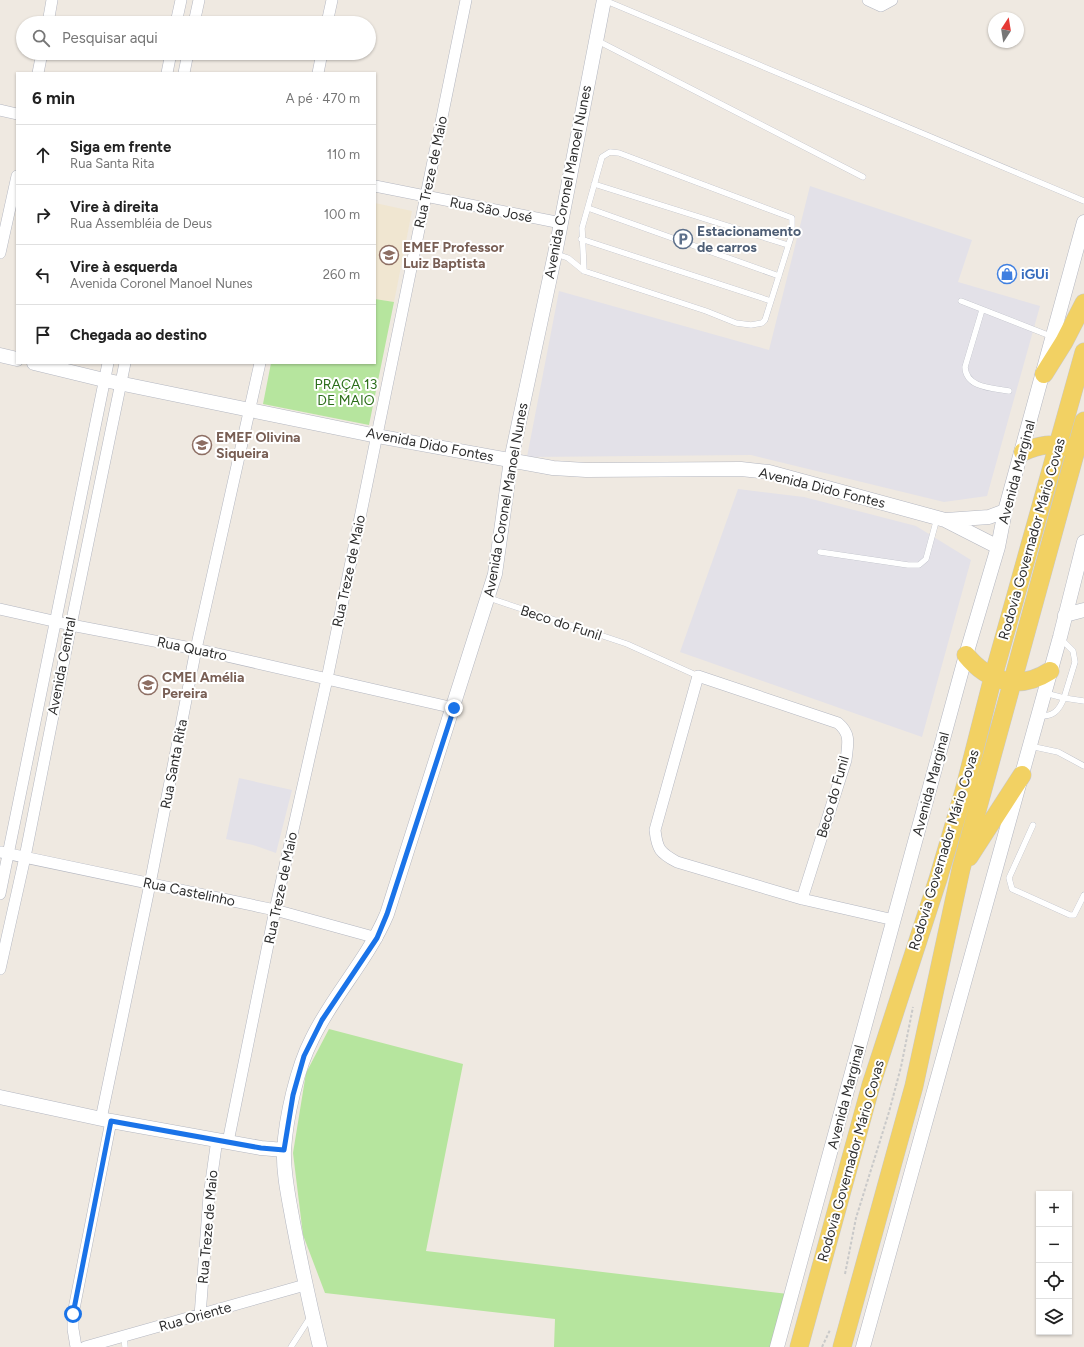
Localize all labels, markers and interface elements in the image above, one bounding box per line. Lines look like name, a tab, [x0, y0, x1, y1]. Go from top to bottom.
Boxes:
north arrow	[988, 12, 1024, 48]
search box	[16, 16, 376, 60]
icon: search	[30, 27, 52, 49]
text: Pesquisar aqui	[62, 29, 158, 47]
street label: Avenida Coronel Manoel Nunes	[541, 84, 595, 280]
text: 6 min	[32, 88, 75, 108]
text: A pé · 470 m	[286, 91, 360, 106]
street label: Rua Treze de Maio	[411, 114, 451, 230]
text: Siga em frente	[70, 138, 171, 156]
icon: ahead	[32, 144, 54, 166]
text: 110 m	[327, 147, 360, 162]
text: Rua Santa Rita	[70, 156, 155, 171]
street label: Rua São José	[448, 194, 534, 226]
text: Vire à direita	[70, 198, 159, 216]
icon: right	[32, 204, 54, 226]
text: 100 m	[324, 207, 360, 222]
text: Rua Assembléia de Deus	[70, 216, 212, 231]
place label: Estacionamento de carros	[697, 223, 801, 256]
parking icon: Estacionamento de carros	[672, 228, 694, 250]
place label: EMEF Professor Luiz Baptista	[403, 239, 505, 272]
school or university icon: EMEF Professor Luiz Baptista	[378, 244, 400, 266]
text: Vire à esquerda	[70, 258, 177, 276]
shop icon: iGUi	[996, 263, 1018, 285]
icon: left	[32, 264, 54, 286]
place label: iGUi	[1021, 266, 1049, 283]
text: 260 m	[323, 267, 360, 282]
text: Avenida Coronel Manoel Nunes	[70, 276, 253, 291]
icon: arrive	[32, 324, 54, 346]
text: Chegada ao destino	[70, 326, 207, 344]
park label: PRAÇA 13 DE MAIO	[315, 376, 377, 409]
street label: Avenida Coronel Manoel Nunes	[481, 402, 531, 598]
street label: Avenida Marginal	[995, 418, 1039, 526]
street label: Avenida Dido Fontes	[365, 424, 495, 466]
place label: EMEF Olivina Siqueira	[216, 429, 301, 462]
school or university icon: EMEF Olivina Siqueira	[191, 434, 213, 456]
street label: Rodovia Governador Mário Covas	[995, 436, 1069, 642]
street label: Avenida Dido Fontes	[757, 464, 887, 512]
street label: Rua Treze de Maio	[329, 513, 369, 629]
street label: Beco do Funil	[518, 602, 604, 644]
street label: Avenida Central	[44, 615, 80, 717]
street label: Rua Quatro	[155, 633, 229, 665]
place label: CMEI Amélia Pereira	[162, 669, 244, 702]
school or university icon: CMEI Amélia Pereira	[137, 674, 159, 696]
route end	[445, 699, 463, 717]
street label: Rua Santa Rita	[157, 718, 191, 810]
street label: Avenida Marginal	[909, 730, 953, 838]
street label: Rodovia Governador Mário Covas	[905, 748, 983, 952]
street label: Beco do Funil	[813, 754, 853, 840]
street label: Rua Treze de Maio	[261, 830, 301, 946]
street label: Rua Castelinho	[141, 874, 237, 910]
street label: Avenida Marginal	[824, 1043, 868, 1151]
street label: Rodovia Governador Mário Covas	[814, 1058, 888, 1264]
street label: Rua Treze de Maio	[195, 1169, 221, 1285]
map controls	[1036, 1191, 1072, 1335]
button: +	[1036, 1191, 1072, 1227]
button: −	[1036, 1227, 1072, 1263]
button: locate	[1036, 1263, 1072, 1299]
street label: Rua Oriente	[157, 1298, 233, 1335]
button: layers	[1036, 1299, 1072, 1335]
route start	[64, 1305, 82, 1323]

